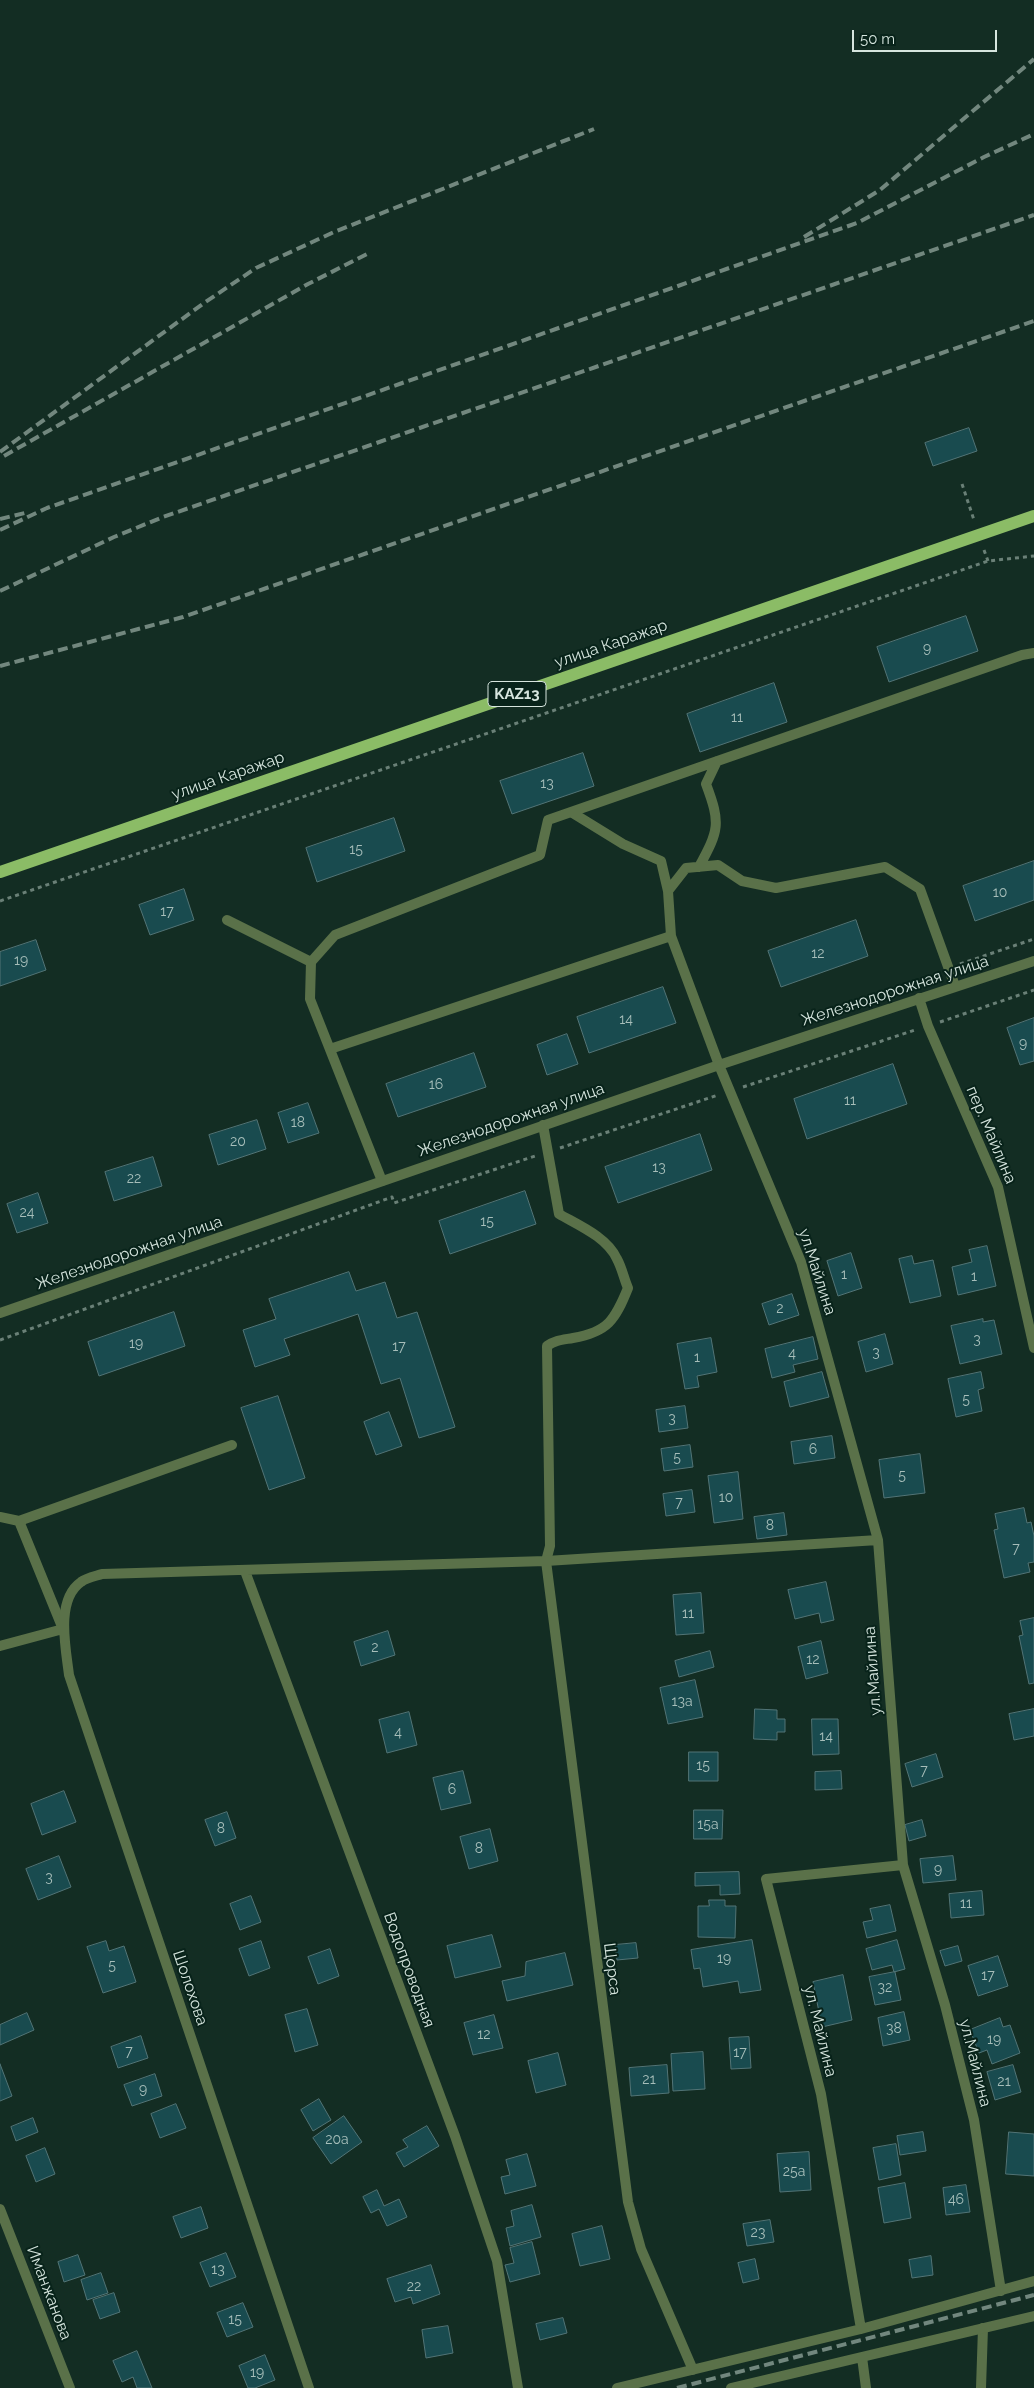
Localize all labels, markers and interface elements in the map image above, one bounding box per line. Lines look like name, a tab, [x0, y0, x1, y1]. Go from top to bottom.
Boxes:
scale bar	[854, 20, 999, 52]
text: 50 m	[860, 30, 895, 48]
street label: улица Каражар	[552, 616, 670, 672]
house number: 9	[923, 641, 931, 657]
road number: KAZ13	[488, 682, 546, 706]
house number: 11	[731, 710, 743, 726]
street label: улица Каражар	[169, 748, 287, 804]
house number: 13	[540, 776, 554, 792]
house number: 15	[349, 842, 363, 858]
house number: 10	[993, 885, 1007, 901]
house number: 17	[160, 904, 174, 920]
house number: 12	[811, 946, 825, 962]
street label: Железнодорожная улица	[799, 952, 991, 1030]
house number: 19	[14, 953, 28, 969]
house number: 14	[619, 1012, 633, 1028]
house number: 9	[1019, 1036, 1027, 1052]
house number: 16	[429, 1077, 443, 1093]
street label: Железнодорожная улица	[415, 1079, 607, 1161]
street label: пер. Майлина	[962, 1083, 1020, 1187]
house number: 11	[844, 1093, 856, 1109]
house number: 18	[291, 1115, 305, 1131]
house number: 20	[230, 1134, 246, 1150]
house number: 13	[652, 1160, 666, 1176]
house number: 22	[127, 1171, 141, 1187]
house number: 24	[20, 1205, 34, 1221]
street label: Железнодорожная улица	[33, 1212, 225, 1294]
house number: 15	[480, 1214, 494, 1230]
street label: ул.Майлина	[794, 1226, 840, 1318]
house number: 1	[841, 1267, 847, 1283]
house number: 1	[971, 1269, 977, 1285]
house number: 2	[776, 1301, 784, 1317]
house number: 3	[973, 1332, 981, 1348]
house number: 19	[129, 1336, 143, 1352]
house number: 17	[392, 1339, 406, 1355]
house number: 3	[872, 1345, 880, 1361]
house number: 4	[788, 1346, 796, 1362]
house number: 1	[694, 1350, 700, 1366]
house number: 5	[962, 1392, 970, 1408]
house number: 3	[668, 1411, 676, 1427]
house number: 6	[809, 1442, 817, 1458]
house number: 5	[673, 1450, 681, 1466]
house number: 5	[898, 1468, 906, 1484]
house number: 10	[719, 1490, 733, 1506]
house number: 7	[675, 1495, 683, 1511]
house number: 8	[766, 1518, 774, 1534]
house number: 7	[1012, 1541, 1020, 1557]
house number: 11	[682, 1606, 694, 1622]
street label: ул.Майлина	[860, 1626, 886, 1716]
house number: 2	[371, 1640, 379, 1656]
house number: 12	[806, 1652, 820, 1668]
house number: 13а	[671, 1694, 693, 1710]
house number: 4	[394, 1725, 402, 1741]
house number: 14	[819, 1729, 833, 1745]
house number: 15	[696, 1758, 710, 1774]
house number: 7	[920, 1763, 928, 1779]
house number: 6	[448, 1782, 456, 1798]
house number: 15а	[697, 1817, 719, 1833]
house number: 8	[217, 1821, 225, 1837]
house number: 8	[475, 1841, 483, 1857]
house number: 9	[934, 1862, 942, 1878]
house number: 3	[45, 1870, 53, 1886]
house number: 11	[960, 1896, 972, 1912]
street label: Водопроводная	[379, 1910, 439, 2030]
street label: Щорса	[599, 1942, 625, 1996]
street label: Шолохова	[168, 1948, 212, 2028]
house number: 19	[717, 1951, 731, 1967]
house number: 5	[108, 1958, 116, 1974]
house number: 17	[981, 1968, 995, 1984]
house number: 32	[878, 1980, 892, 1996]
street label: ул. Майлина	[799, 1983, 841, 2079]
street label: ул.Майлина	[955, 2017, 995, 2109]
house number: 38	[886, 2021, 902, 2037]
house number: 12	[477, 2027, 491, 2043]
house number: 19	[987, 2032, 1001, 2048]
house number: 7	[125, 2044, 133, 2060]
house number: 17	[733, 2045, 747, 2061]
house number: 21	[642, 2072, 656, 2088]
house number: 21	[997, 2074, 1011, 2090]
house number: 9	[139, 2082, 147, 2098]
house number: 20а	[325, 2132, 349, 2148]
house number: 25а	[783, 2164, 805, 2180]
house number: 46	[948, 2192, 964, 2208]
house number: 23	[751, 2225, 765, 2241]
street label: Иманжанова	[22, 2243, 76, 2343]
house number: 13	[211, 2262, 225, 2278]
house number: 22	[407, 2279, 421, 2295]
house number: 15	[228, 2312, 242, 2328]
house number: 19	[250, 2365, 264, 2381]

